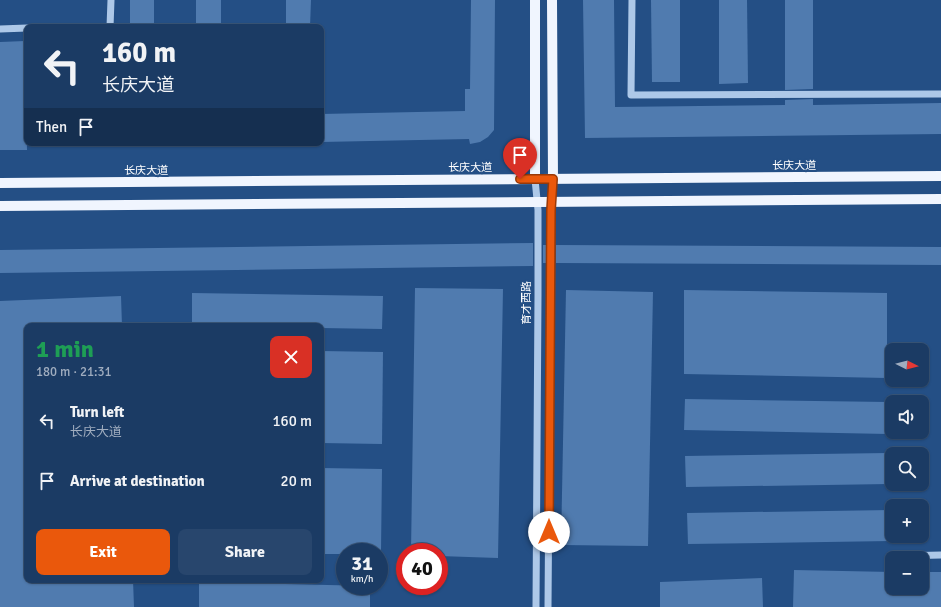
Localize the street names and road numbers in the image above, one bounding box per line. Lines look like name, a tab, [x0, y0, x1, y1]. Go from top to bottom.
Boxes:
street label: 长庆大道	[772, 159, 816, 172]
street label: 长庆大道	[448, 161, 492, 174]
street label: 长庆大道	[124, 164, 168, 177]
street label: 育才西路	[520, 281, 533, 325]

